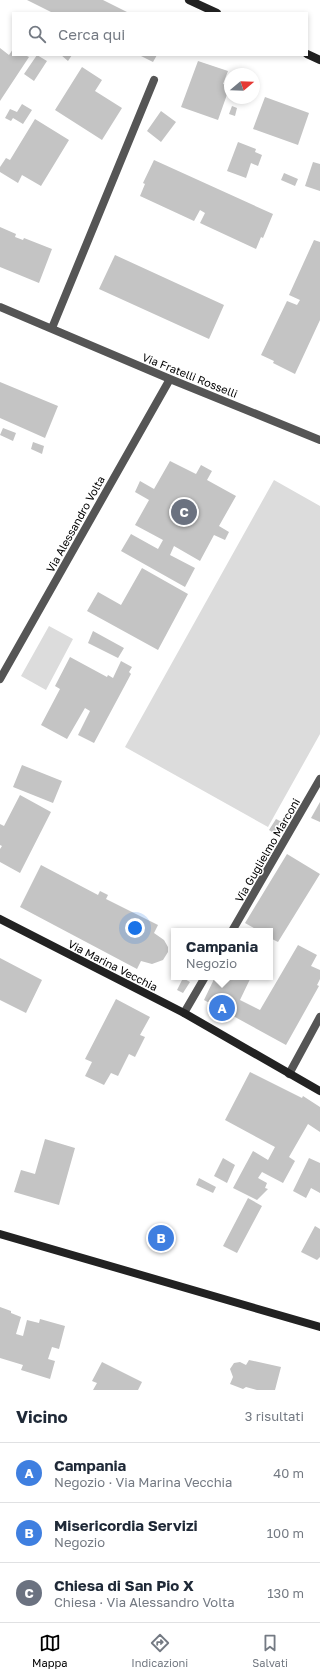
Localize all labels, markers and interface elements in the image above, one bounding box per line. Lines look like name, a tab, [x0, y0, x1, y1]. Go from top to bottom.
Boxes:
search box	[12, 12, 308, 56]
icon: search	[26, 23, 48, 45]
text: Cerca qui	[58, 25, 125, 43]
north arrow	[224, 68, 260, 104]
street label: Via Fratelli Rosselli	[140, 350, 240, 400]
street label: Via Alessandro Volta	[43, 473, 107, 575]
pin: C	[171, 497, 197, 527]
street label: Via Guglielmo Marconi	[232, 796, 302, 904]
your location	[125, 918, 145, 938]
popup	[171, 928, 273, 980]
street label: Via Marina Vecchia	[66, 937, 160, 993]
text: Campania	[186, 937, 258, 955]
text: Negozio	[186, 955, 237, 971]
pin: A	[209, 993, 235, 1023]
pin: B	[148, 1223, 174, 1253]
text: Vicino	[16, 1406, 68, 1427]
text: 3 risultati	[245, 1408, 304, 1424]
text: Campania	[54, 1456, 126, 1474]
text: A	[24, 1465, 34, 1481]
text: 40 m	[273, 1465, 304, 1481]
text: Negozio · Via Marina Vecchia	[54, 1474, 232, 1490]
text: Misericordia Servizi	[54, 1516, 198, 1534]
text: B	[24, 1525, 34, 1541]
text: 100 m	[267, 1525, 304, 1541]
text: Negozio	[54, 1534, 105, 1550]
text: Chiesa di San Pio X	[54, 1576, 194, 1594]
text: C	[24, 1585, 34, 1601]
text: 130 m	[267, 1585, 304, 1601]
text: Chiesa · Via Alessandro Volta	[54, 1594, 235, 1610]
tab: Mappa	[32, 1632, 67, 1669]
tab: Indicazioni	[131, 1632, 188, 1669]
tab: Salvati	[252, 1632, 288, 1669]

